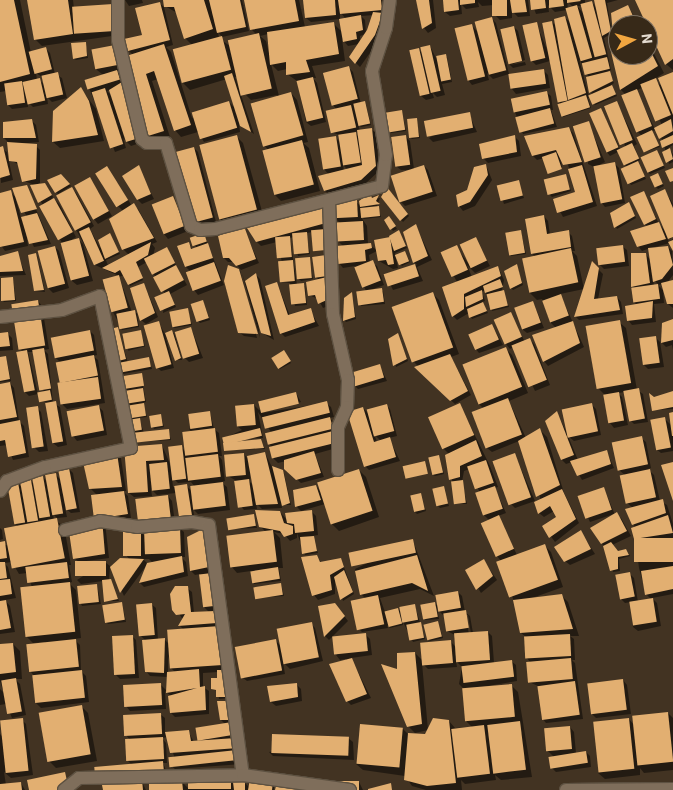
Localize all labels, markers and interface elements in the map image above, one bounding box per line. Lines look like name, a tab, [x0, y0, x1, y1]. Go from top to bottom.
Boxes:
north arrow	[608, 15, 658, 65]
text: N	[638, 33, 655, 44]

